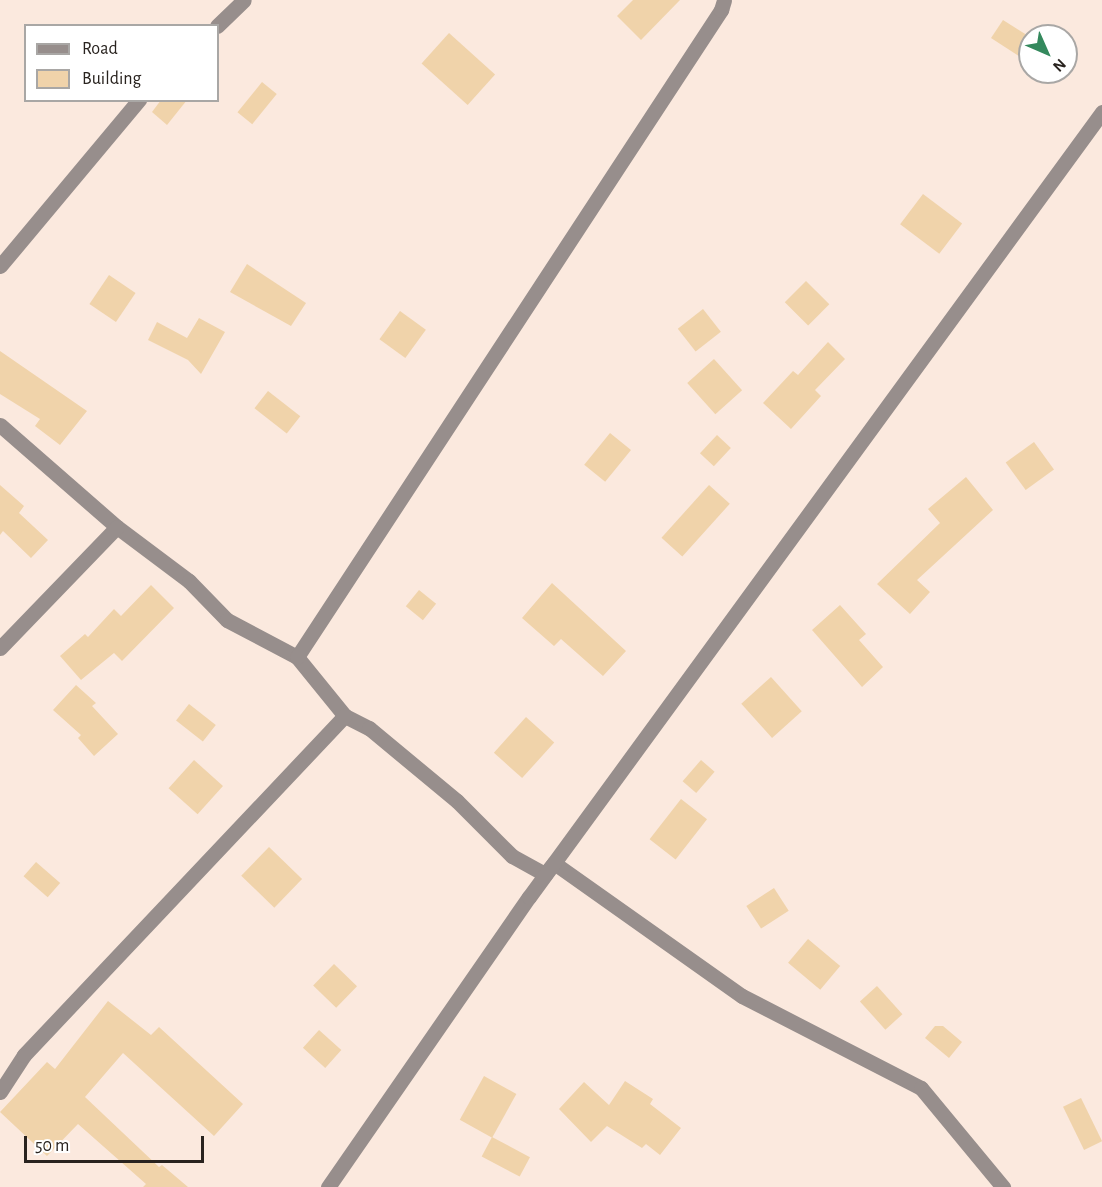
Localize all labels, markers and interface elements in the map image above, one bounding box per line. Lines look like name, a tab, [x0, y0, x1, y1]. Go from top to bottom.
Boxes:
legend	[24, 24, 219, 102]
north arrow	[1018, 24, 1078, 84]
text: Road	[82, 40, 118, 58]
text: N	[1050, 56, 1069, 75]
text: Building	[82, 70, 141, 88]
scale bar	[27, 1124, 207, 1162]
text: 50 m	[35, 1137, 69, 1155]

